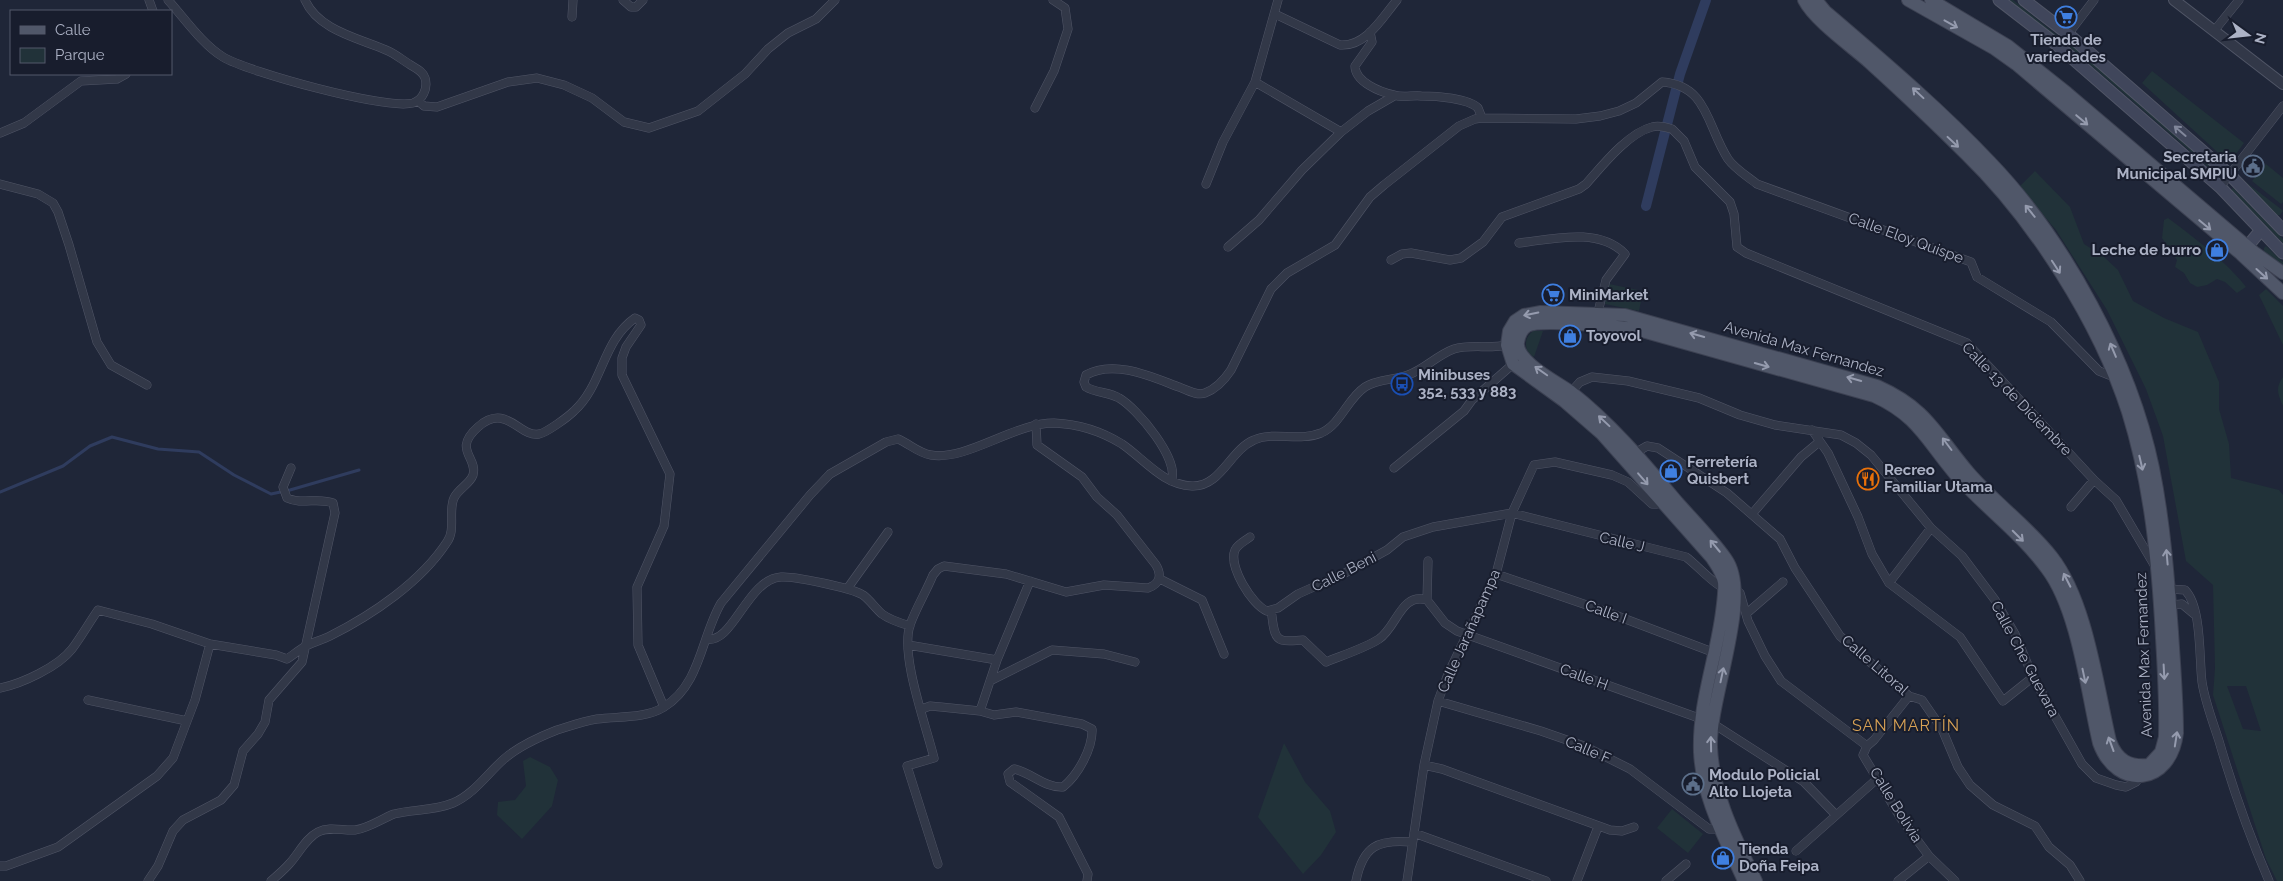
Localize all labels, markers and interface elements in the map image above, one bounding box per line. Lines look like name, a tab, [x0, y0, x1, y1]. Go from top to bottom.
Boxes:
supermarket icon: Tienda de variedades	[2054, 5, 2078, 29]
legend	[10, 10, 172, 75]
north arrow	[2223, 10, 2273, 60]
one-way arrow	[1943, 20, 1958, 29]
text: Calle	[55, 21, 91, 39]
place label: Tienda de variedades	[2026, 31, 2106, 66]
text: N	[2251, 31, 2270, 46]
text: Parque	[55, 46, 105, 64]
one-way arrow	[1912, 87, 1925, 99]
one-way arrow	[2075, 114, 2088, 125]
one-way arrow	[2173, 126, 2186, 137]
one-way arrow	[1947, 136, 1959, 148]
place label: Secretaria Municipal SMPIU	[2116, 148, 2237, 183]
public building icon: Secretaria Municipal SMPIU	[2241, 154, 2265, 178]
one-way arrow	[2024, 204, 2035, 217]
street label: Calle Eloy Quispe	[1846, 209, 1966, 267]
one-way arrow	[2199, 219, 2212, 230]
shop icon: Leche de burro	[2205, 238, 2229, 262]
place label: Leche de burro	[2092, 241, 2201, 259]
one-way arrow	[2051, 260, 2061, 274]
one-way arrow	[2256, 268, 2269, 279]
supermarket icon: MiniMarket	[1541, 283, 1565, 307]
place label: MiniMarket	[1569, 286, 1649, 304]
one-way arrow	[1523, 309, 1539, 319]
street label: Avenida Max Fernandez	[1722, 318, 1886, 380]
shop icon: Toyovol	[1558, 324, 1582, 348]
place label: Toyovol	[1586, 327, 1641, 345]
one-way arrow	[1690, 330, 1706, 339]
street label: Calle 13 de Diciembre	[1958, 339, 2076, 460]
one-way arrow	[2108, 342, 2117, 357]
one-way arrow	[1754, 361, 1770, 370]
place label: Minibuses 352, 533 y 883	[1418, 366, 1516, 401]
one-way arrow	[1534, 366, 1548, 376]
bus stop icon: Minibuses 352, 533 y 883	[1390, 372, 1414, 396]
one-way arrow	[1846, 374, 1862, 383]
one-way arrow	[1598, 415, 1611, 427]
one-way arrow	[1942, 438, 1953, 451]
place label: Ferretería Quisbert	[1687, 453, 1758, 488]
one-way arrow	[2137, 455, 2146, 471]
shop icon: Ferretería Quisbert	[1659, 459, 1683, 483]
place label: Recreo Familiar Utama	[1884, 461, 1993, 496]
restaurant icon: Recreo Familiar Utama	[1856, 467, 1880, 491]
one-way arrow	[1637, 472, 1648, 485]
street label: Calle J	[1598, 528, 1646, 556]
one-way arrow	[2012, 530, 2024, 542]
one-way arrow	[1710, 539, 1721, 552]
street label: Calle Beni	[1309, 548, 1379, 596]
one-way arrow	[2162, 549, 2171, 565]
street label: Calle Jarañapampa	[1434, 567, 1504, 695]
street label: Avenida Max Fernandez	[2132, 572, 2156, 738]
one-way arrow	[2062, 573, 2071, 588]
street label: Calle I	[1583, 596, 1629, 628]
street label: Calle Che Guevara	[1987, 598, 2063, 720]
street label: Calle Litoral	[1838, 631, 1913, 699]
street label: Calle H	[1557, 660, 1611, 694]
one-way arrow	[2159, 664, 2168, 680]
one-way arrow	[1717, 668, 1727, 684]
one-way arrow	[2080, 668, 2089, 684]
district label: SAN MARTÍN	[1852, 715, 1960, 735]
street label: Calle F	[1562, 732, 1614, 768]
one-way arrow	[2171, 732, 2181, 748]
one-way arrow	[1707, 736, 1716, 752]
one-way arrow	[2106, 736, 2115, 752]
street label: Calle Bolivia	[1866, 764, 1926, 846]
place label: Modulo Policial Alto Llojeta	[1709, 766, 1820, 801]
public building icon: Modulo Policial Alto Llojeta	[1681, 772, 1705, 796]
place label: Tienda Doña Feipa	[1739, 840, 1820, 875]
shop icon: Tienda Doña Feipa	[1711, 846, 1735, 870]

